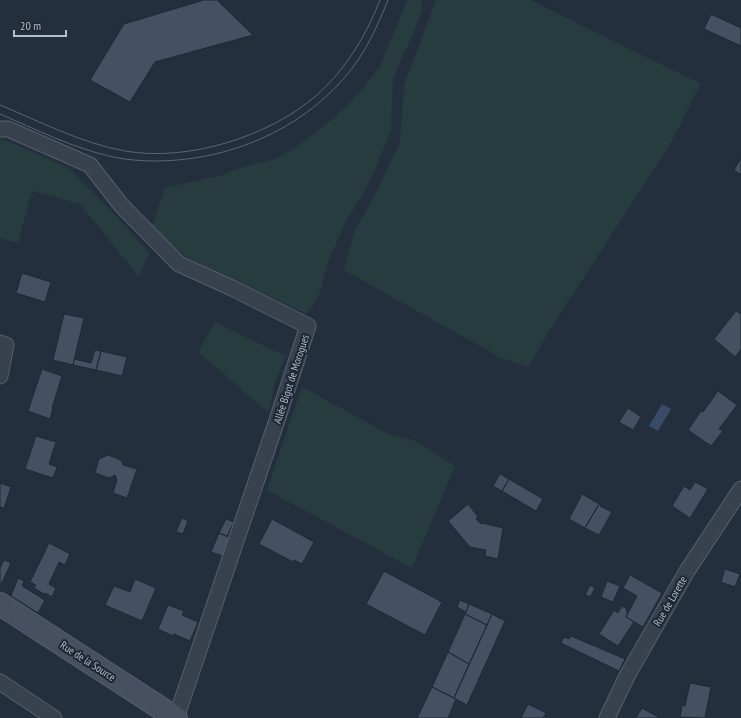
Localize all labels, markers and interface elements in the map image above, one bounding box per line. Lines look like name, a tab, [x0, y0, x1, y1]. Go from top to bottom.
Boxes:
scale bar	[14, 12, 66, 38]
text: 20 m	[20, 18, 41, 33]
street label: Allée Bigot de Morogues	[270, 332, 312, 425]
street label: Rue de Lorette	[650, 573, 690, 629]
street label: Rue de la Source	[58, 638, 119, 684]

